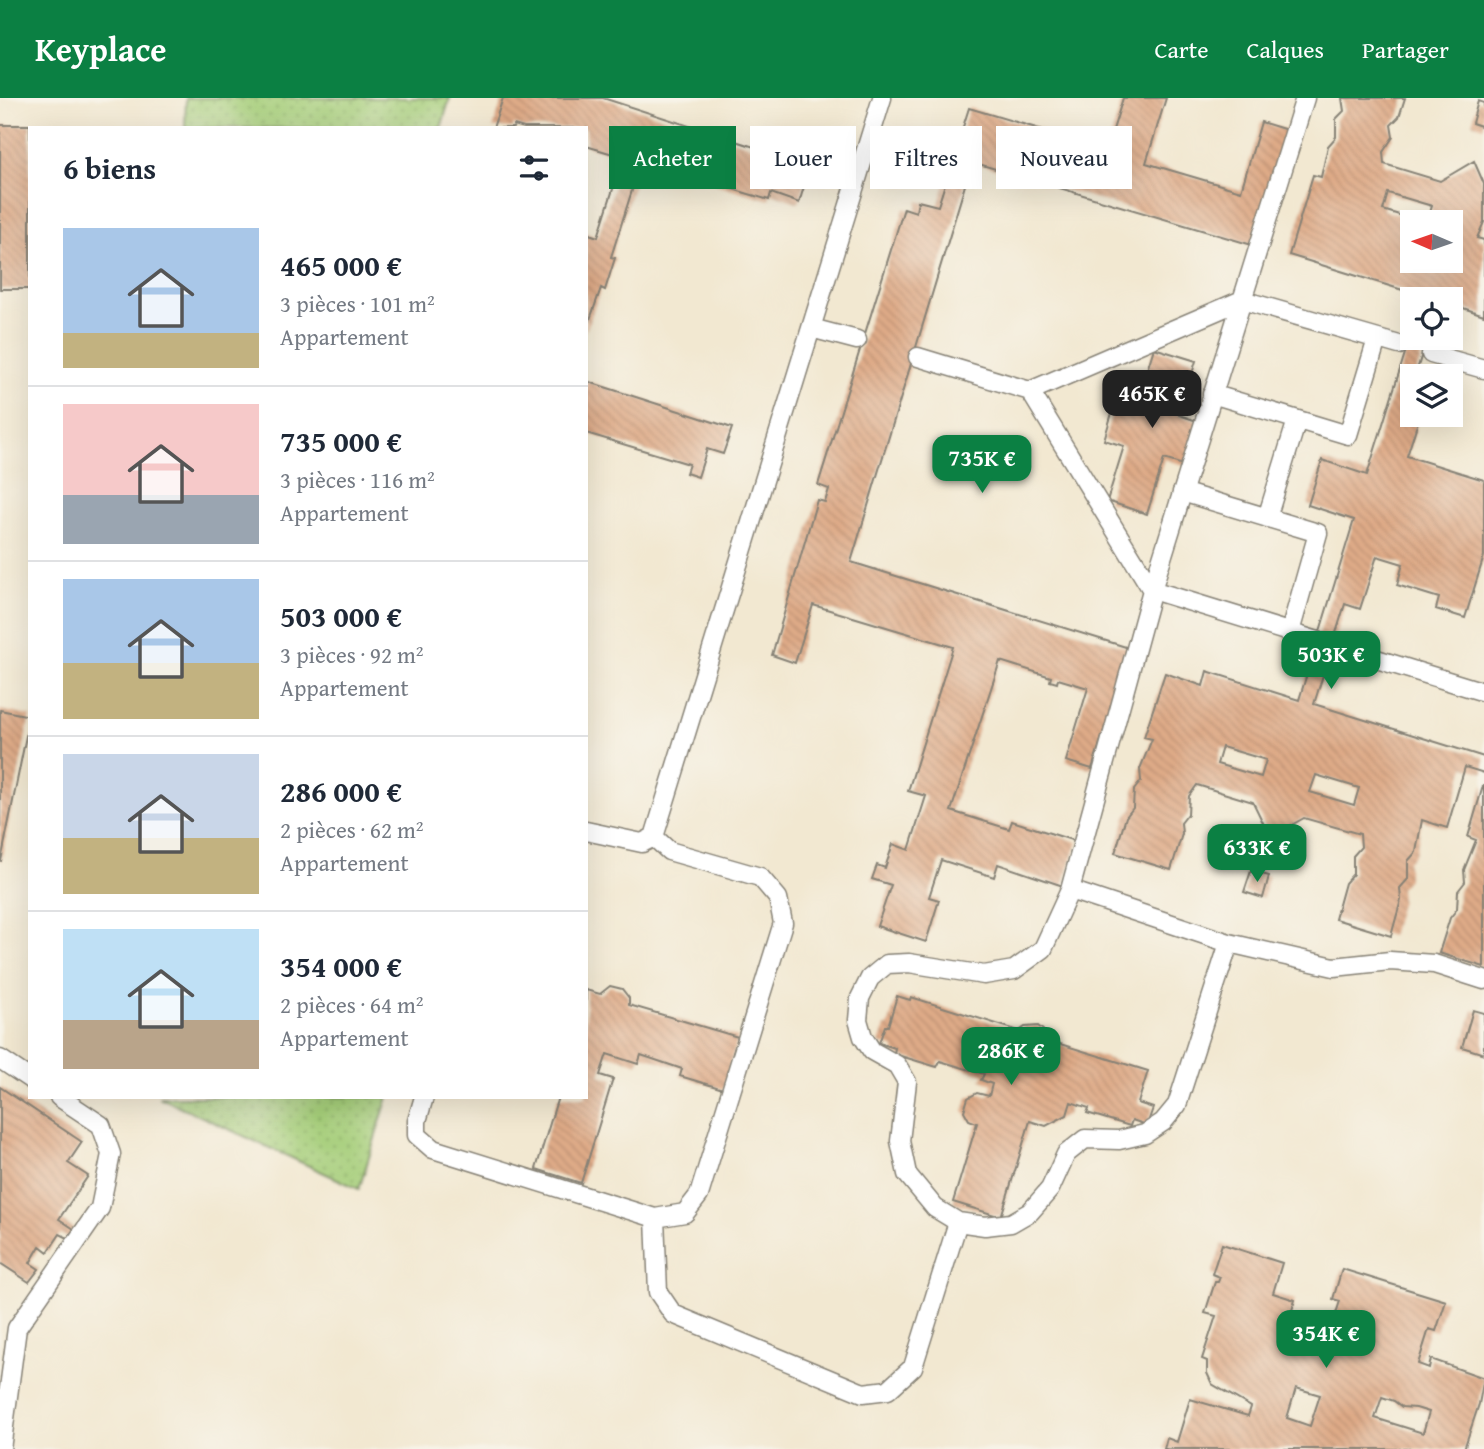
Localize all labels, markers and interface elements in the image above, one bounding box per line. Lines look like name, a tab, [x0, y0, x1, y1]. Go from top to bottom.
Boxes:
text: Keyplace	[35, 25, 166, 73]
text: Carte	[1154, 32, 1208, 67]
text: Calques	[1246, 32, 1324, 67]
text: Partager	[1362, 32, 1449, 67]
chip: Acheter	[609, 126, 736, 189]
chip: Louer	[750, 126, 856, 189]
chip: Filtres	[870, 126, 982, 189]
chip: Nouveau	[996, 126, 1132, 189]
text: 6 biens	[63, 146, 156, 190]
icon: filters	[515, 149, 553, 187]
north arrow	[1400, 210, 1463, 273]
map controls	[1400, 210, 1463, 427]
text: 465 000 €	[280, 243, 402, 287]
icon: home	[119, 256, 203, 340]
text: 3 pièces · 101 m²	[280, 287, 435, 320]
button: locate	[1400, 287, 1463, 350]
text: Appartement	[280, 320, 409, 353]
button: layers	[1400, 364, 1463, 427]
pin: 465K €	[1095, 370, 1209, 430]
text: 465K €	[1118, 376, 1186, 409]
text: 735 000 €	[280, 419, 402, 463]
icon: home	[119, 432, 203, 516]
pin: 735K €	[925, 436, 1039, 495]
text: 735K €	[948, 441, 1016, 474]
text: 3 pièces · 116 m²	[280, 463, 435, 496]
text: Appartement	[280, 496, 409, 529]
text: 503 000 €	[280, 594, 402, 638]
icon: home	[119, 607, 203, 691]
pin: 503K €	[1274, 632, 1388, 691]
text: 503K €	[1297, 637, 1365, 670]
text: 3 pièces · 92 m²	[280, 638, 424, 671]
text: Appartement	[280, 671, 409, 704]
text: 286 000 €	[280, 769, 402, 813]
icon: home	[119, 782, 203, 866]
text: 2 pièces · 62 m²	[280, 813, 424, 846]
pin: 633K €	[1200, 824, 1314, 884]
text: 633K €	[1223, 830, 1291, 863]
text: Appartement	[280, 846, 409, 879]
text: 354 000 €	[280, 944, 402, 988]
icon: home	[119, 957, 203, 1041]
text: 2 pièces · 64 m²	[280, 988, 424, 1021]
text: Appartement	[280, 1021, 409, 1054]
pin: 286K €	[954, 1028, 1068, 1087]
text: 286K €	[977, 1033, 1045, 1066]
pin: 354K €	[1269, 1310, 1383, 1370]
text: 354K €	[1292, 1316, 1360, 1349]

